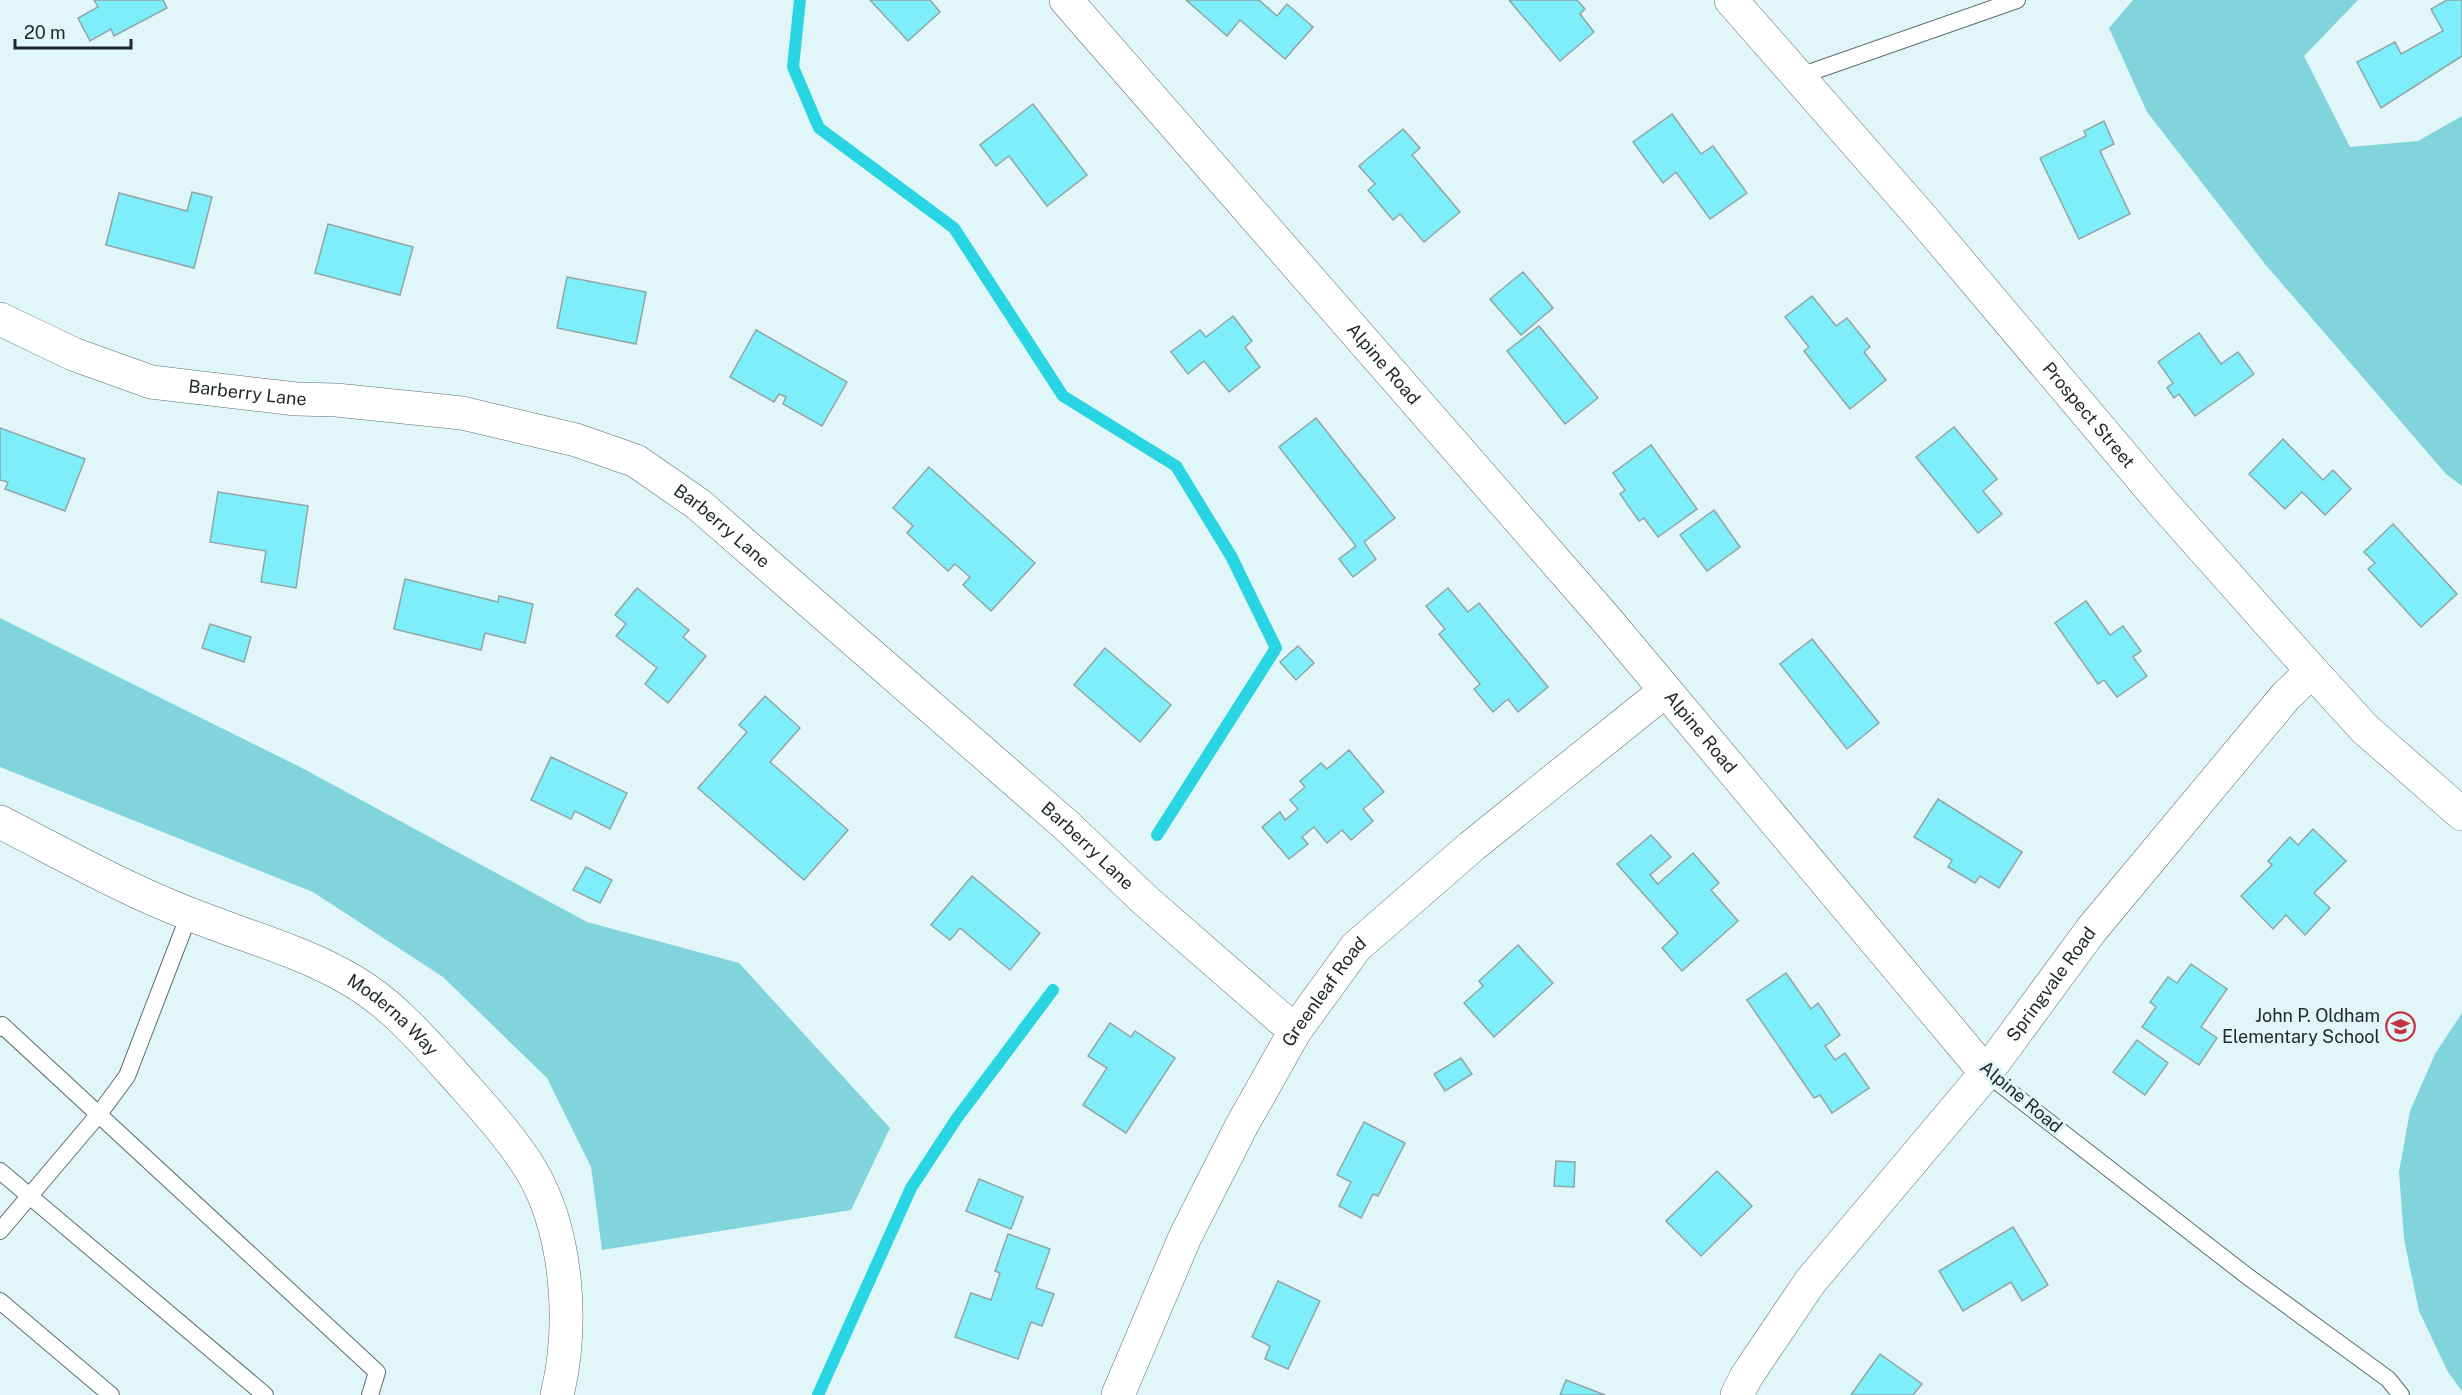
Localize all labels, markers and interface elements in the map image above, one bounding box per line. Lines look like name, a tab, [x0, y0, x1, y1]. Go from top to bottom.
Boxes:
scale bar	[15, 12, 130, 50]
text: 20 m	[24, 22, 66, 43]
street label: Alpine Road	[1343, 319, 1425, 409]
street label: Prospect Street	[2038, 358, 2140, 472]
street label: Barberry Lane	[187, 375, 307, 409]
street label: Barberry Lane	[670, 479, 774, 572]
street label: Alpine Road	[1661, 686, 1741, 777]
street label: Barberry Lane	[1037, 797, 1138, 894]
street label: Springvale Road	[2002, 923, 2100, 1045]
street label: Greenleaf Road	[1277, 932, 1370, 1050]
street label: Moderna Way	[344, 969, 443, 1060]
place label: John P. Oldham Elementary School	[2222, 1005, 2380, 1047]
school or university icon: John P. Oldham Elementary School	[2385, 1010, 2417, 1042]
street label: Alpine Road	[1976, 1056, 2067, 1137]

